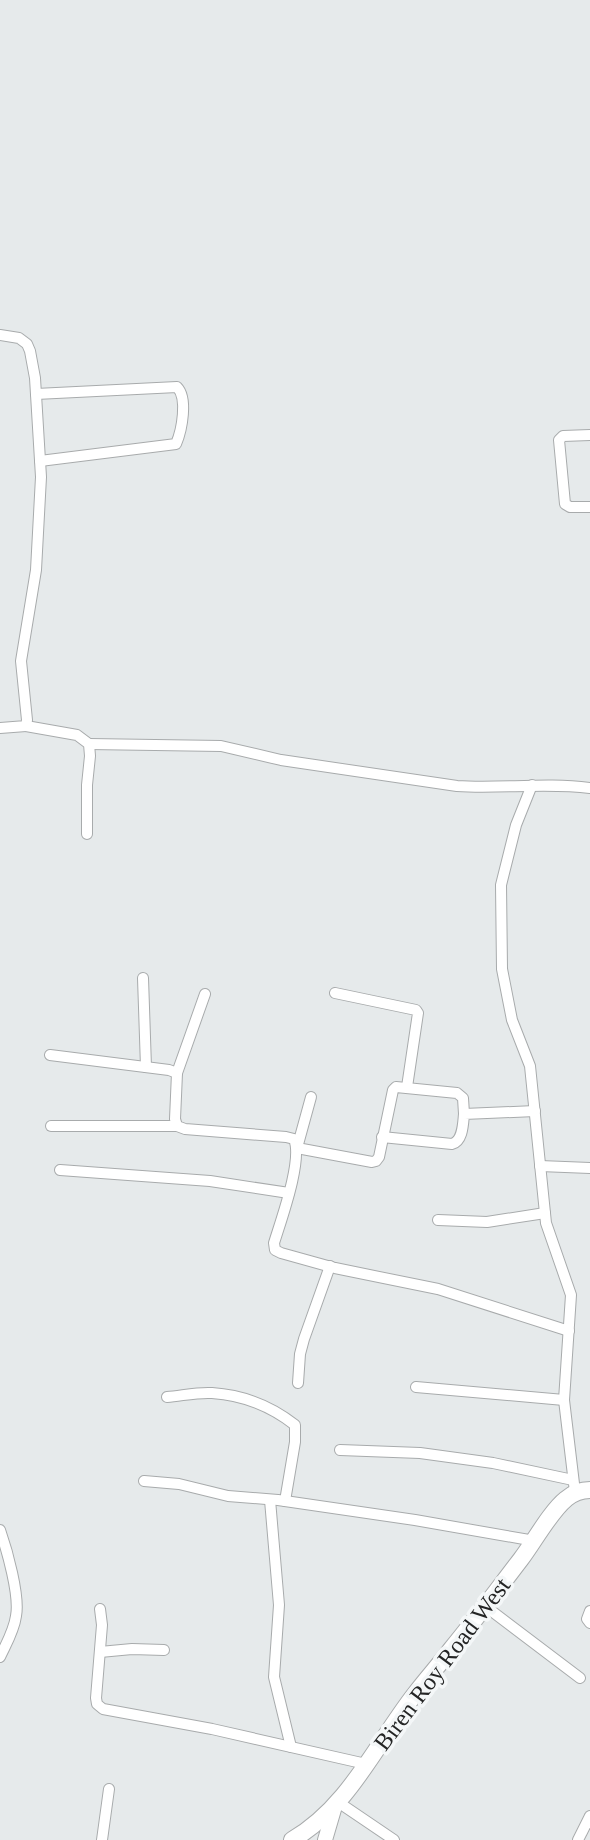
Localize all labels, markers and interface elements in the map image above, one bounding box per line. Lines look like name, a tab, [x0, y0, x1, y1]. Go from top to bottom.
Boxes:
street label: Biren Roy Road West	[369, 1572, 515, 1755]

